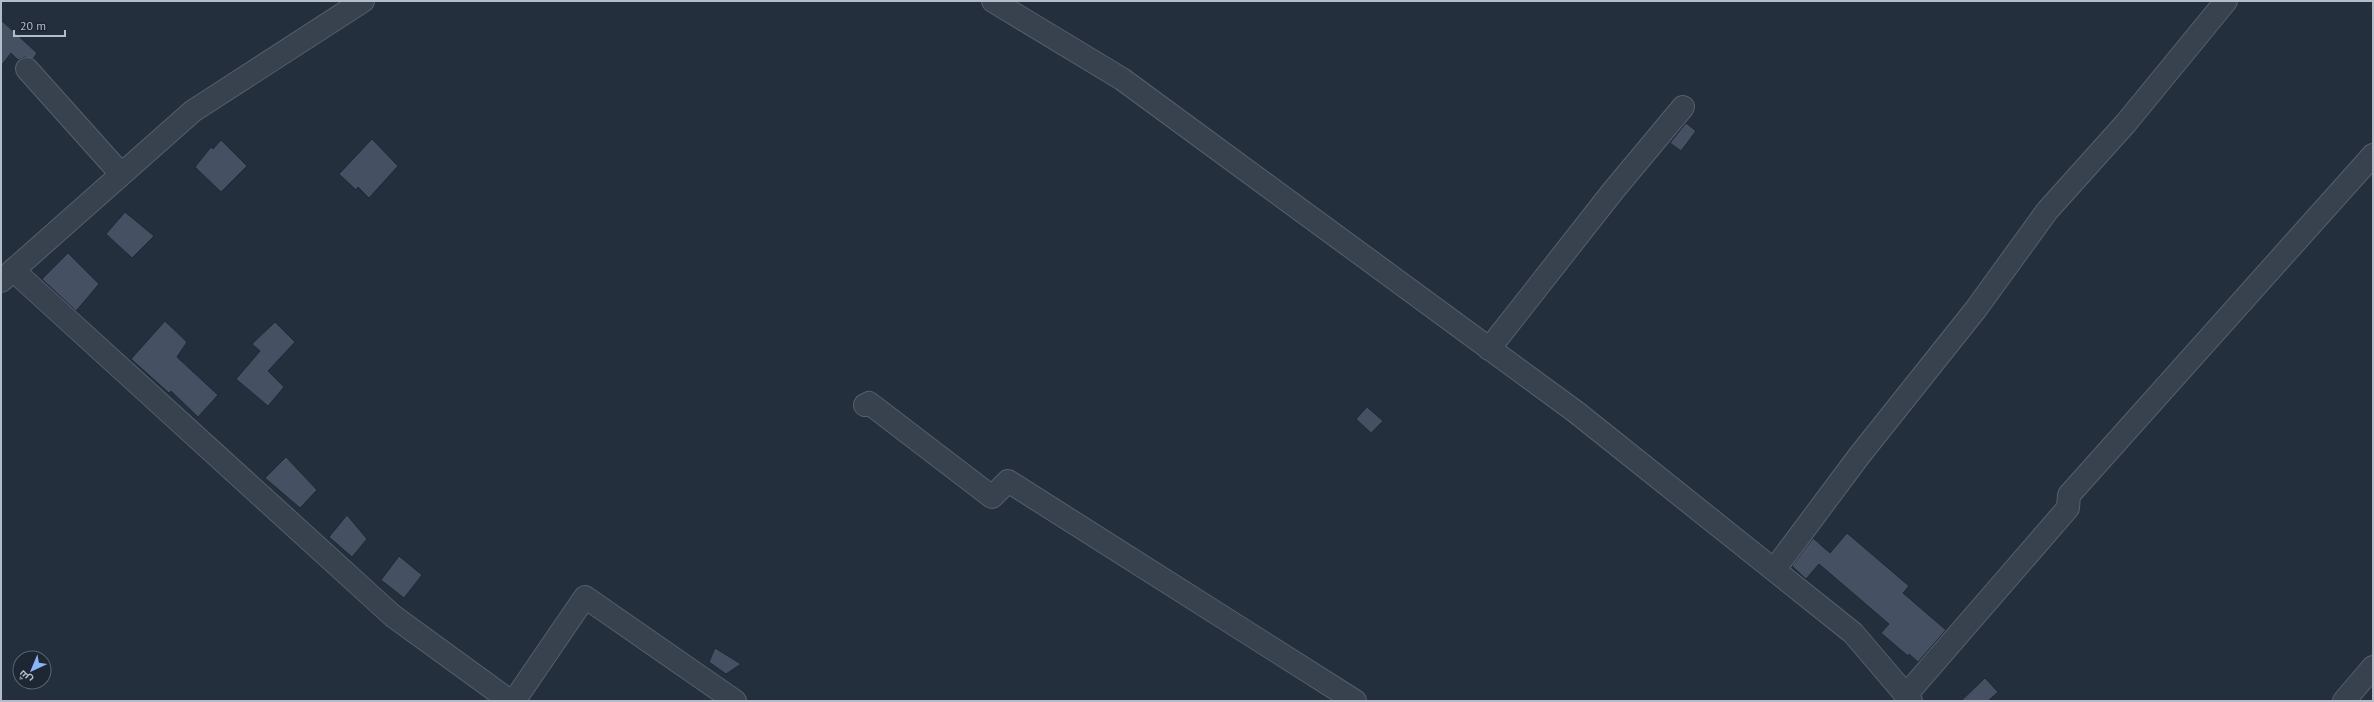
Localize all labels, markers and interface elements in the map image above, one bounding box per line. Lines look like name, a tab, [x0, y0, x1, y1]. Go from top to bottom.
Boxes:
scale bar	[14, 12, 65, 38]
text: 20 m	[20, 18, 46, 33]
north arrow	[12, 650, 52, 690]
text: ش	[15, 667, 35, 687]

